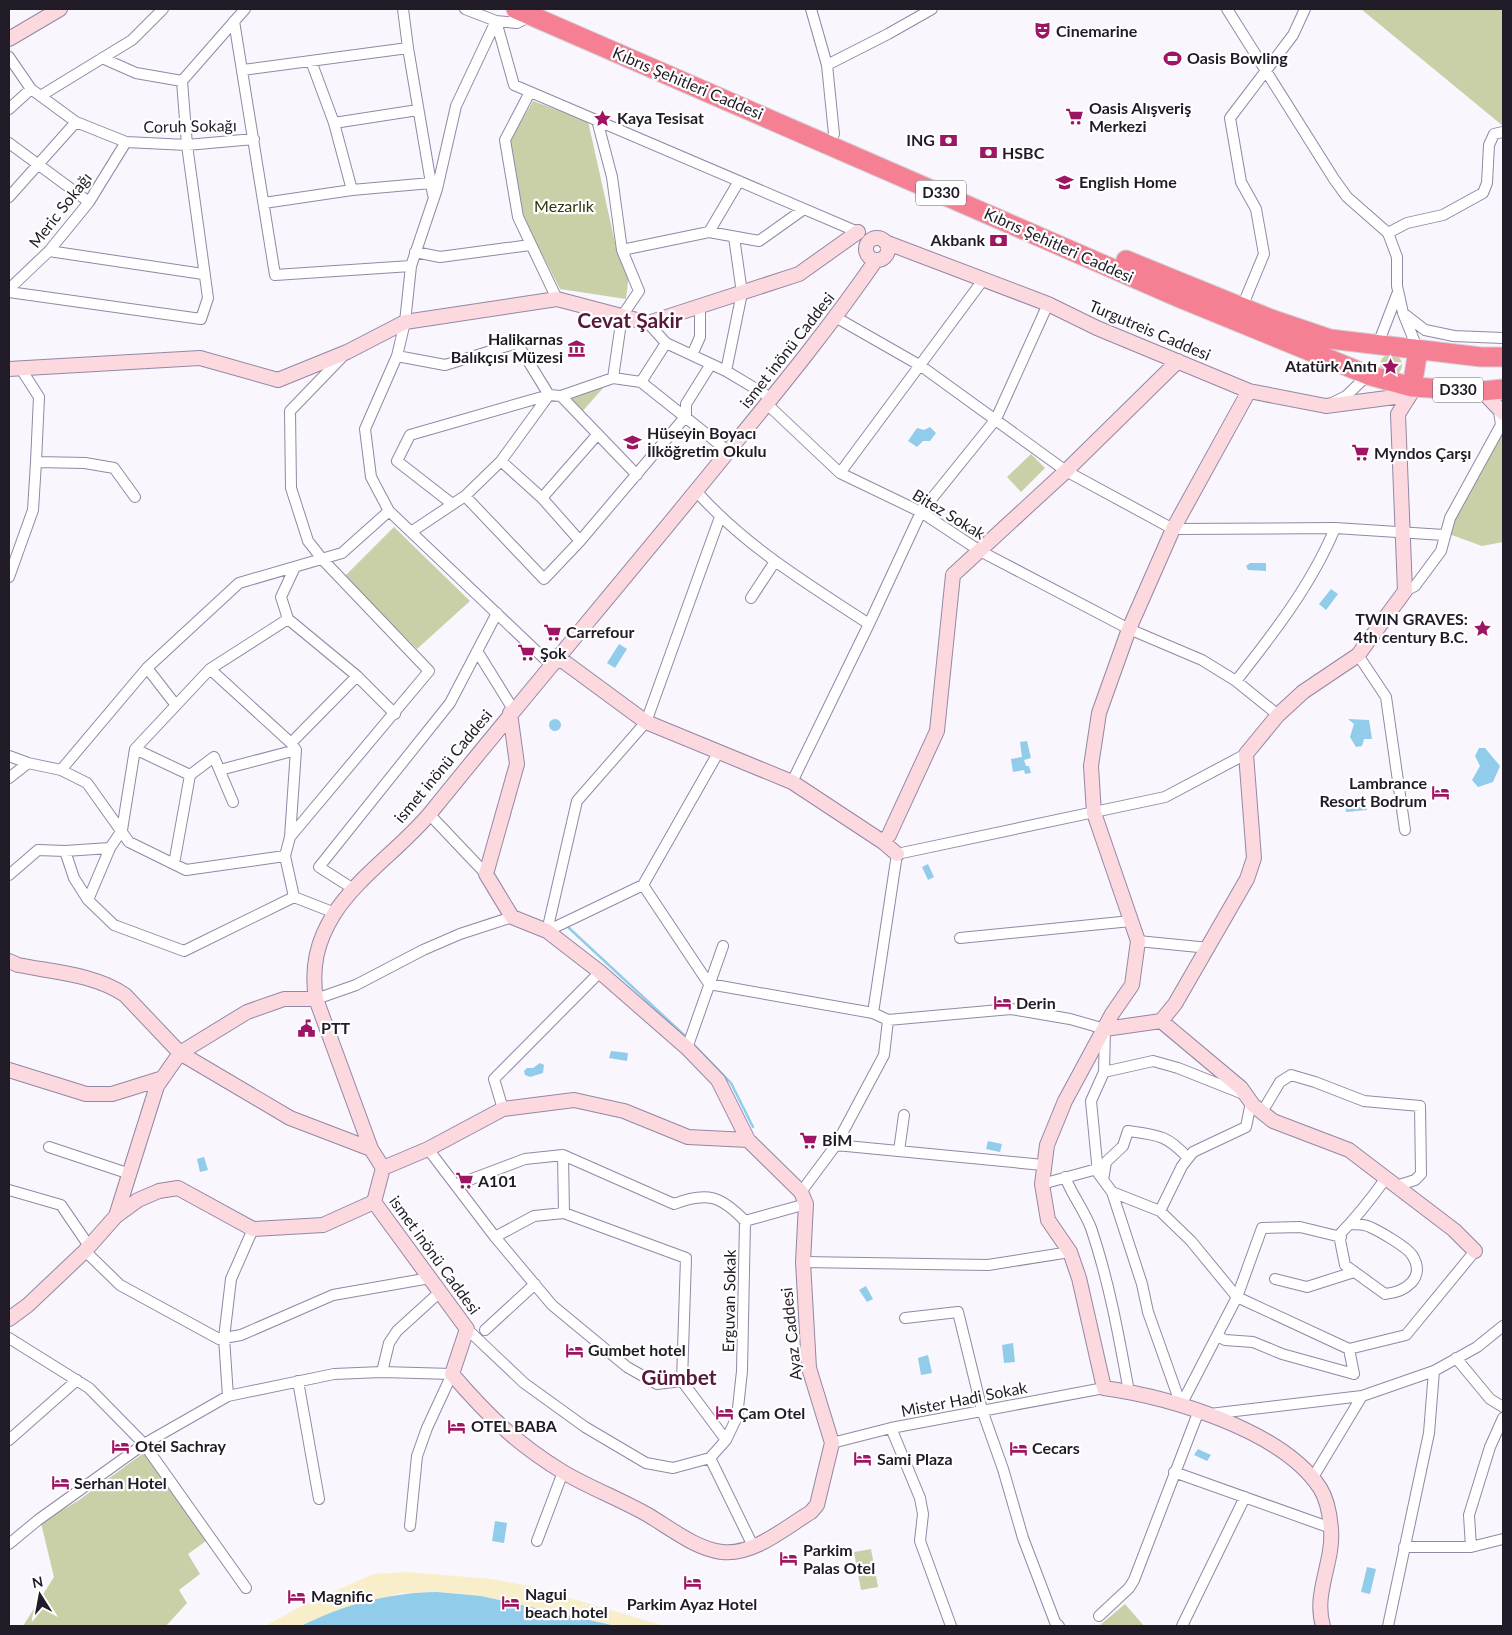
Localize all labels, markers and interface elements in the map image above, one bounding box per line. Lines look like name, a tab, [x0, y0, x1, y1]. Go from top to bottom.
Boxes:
theatre icon: Cinemarine	[1032, 21, 1052, 41]
place label: Cinemarine	[1056, 21, 1138, 40]
street label: Kıbrıs Şehitleri Caddesi	[610, 42, 766, 123]
sports icon: Oasis Bowling	[1163, 48, 1183, 68]
place label: Oasis Bowling	[1187, 48, 1288, 67]
place label: Oasis Alışveriş Merkezi	[1089, 98, 1191, 135]
supermarket icon: Oasis Alışveriş Merkezi	[1065, 107, 1085, 127]
place icon: Kaya Tesisat	[593, 108, 613, 128]
place label: Kaya Tesisat	[617, 108, 704, 127]
street label: Coruh Sokağı	[143, 115, 237, 136]
place label: ING	[906, 130, 935, 149]
bank icon: ING	[939, 130, 959, 150]
bank icon: HSBC	[978, 143, 998, 163]
place label: HSBC	[1002, 143, 1045, 162]
street label: Meric Sokağı	[24, 168, 95, 251]
school or university icon: English Home	[1055, 172, 1075, 192]
place label: English Home	[1079, 172, 1177, 191]
road number: D330	[916, 180, 966, 206]
park label: Mezarlık	[534, 196, 595, 215]
street label: Kıbrıs Şehitleri Caddesi	[982, 203, 1137, 286]
place label: Akbank	[930, 230, 985, 249]
bank icon: Akbank	[989, 230, 1009, 250]
street label: ismet inönü Caddesi	[735, 288, 838, 411]
street label: Turgutreis Caddesi	[1087, 295, 1214, 364]
district label: Cevat Şakir	[577, 307, 683, 332]
place label: Halikarnas Balıkçısı Müzesi	[451, 329, 563, 366]
museum icon: Halikarnas Balıkçısı Müzesi	[567, 338, 587, 358]
place label: Atatürk Anıtı	[1284, 356, 1377, 375]
place icon: Atatürk Anıtı	[1381, 356, 1401, 376]
road number: D330	[1433, 378, 1483, 402]
place label: Hüseyin Boyacı İlköğretim Okulu	[647, 423, 766, 460]
school or university icon: Hüseyin Boyacı İlköğretim Okulu	[623, 432, 643, 452]
supermarket icon: Myndos Çarşı	[1350, 443, 1370, 463]
place label: Myndos Çarşı	[1374, 443, 1471, 462]
street label: Bitez Sokak	[909, 484, 990, 543]
place label: TWIN GRAVES: 4th century B.C.	[1354, 609, 1468, 646]
place icon: TWIN GRAVES: 4th century B.C.	[1472, 618, 1492, 638]
supermarket icon: Carrefour	[542, 622, 562, 642]
place label: Carrefour	[566, 622, 635, 641]
supermarket icon: Şok	[516, 643, 536, 663]
place label: Şok	[540, 643, 567, 662]
street label: ismet inönü Caddesi	[390, 705, 495, 826]
place label: Lambrance Resort Bodrum	[1320, 773, 1427, 810]
hotel icon: Lambrance Resort Bodrum	[1431, 782, 1451, 802]
hotel icon: Derin	[992, 993, 1012, 1013]
place label: Derin	[1016, 993, 1056, 1012]
public building icon: PTT	[297, 1018, 317, 1038]
place label: PTT	[321, 1018, 351, 1037]
supermarket icon: BİM	[798, 1130, 818, 1150]
place label: BİM	[822, 1130, 852, 1149]
supermarket icon: A101	[454, 1171, 474, 1191]
place label: A101	[477, 1171, 517, 1190]
street label: ismet inönü Caddesi	[386, 1192, 485, 1318]
street label: Erguvan Sokak	[718, 1249, 739, 1353]
street label: Ayaz Caddesi	[776, 1287, 805, 1381]
hotel icon: Gumbet hotel	[564, 1340, 584, 1360]
place label: Gumbet hotel	[588, 1340, 686, 1359]
district label: Gümbet	[641, 1364, 717, 1389]
street label: Mister Hadi Sokak	[899, 1377, 1029, 1420]
hotel icon: Çam Otel	[714, 1403, 734, 1423]
place label: Çam Otel	[738, 1403, 805, 1422]
hotel icon: OTEL BABA	[447, 1416, 467, 1436]
place label: OTEL BABA	[471, 1416, 558, 1435]
hotel icon: Otel Sachray	[111, 1436, 131, 1456]
place label: Otel Sachray	[135, 1436, 226, 1455]
hotel icon: Cecars	[1008, 1438, 1028, 1458]
place label: Cecars	[1032, 1438, 1080, 1457]
hotel icon: Sami Plaza	[853, 1449, 873, 1469]
place label: Sami Plaza	[877, 1449, 953, 1468]
hotel icon: Serhan Hotel	[50, 1473, 70, 1493]
place label: Serhan Hotel	[74, 1473, 167, 1492]
place label: Parkim Palas Otel	[803, 1540, 875, 1577]
hotel icon: Parkim Palas Otel	[779, 1549, 799, 1569]
north arrow	[15, 1570, 65, 1620]
text: N	[31, 1572, 44, 1591]
hotel icon: Parkim Ayaz Hotel	[682, 1572, 702, 1592]
place label: Nagui beach hotel	[525, 1584, 608, 1621]
hotel icon: Magnific	[287, 1586, 307, 1606]
place label: Magnific	[311, 1586, 373, 1605]
hotel icon: Nagui beach hotel	[501, 1593, 521, 1613]
place label: Parkim Ayaz Hotel	[627, 1594, 757, 1613]

